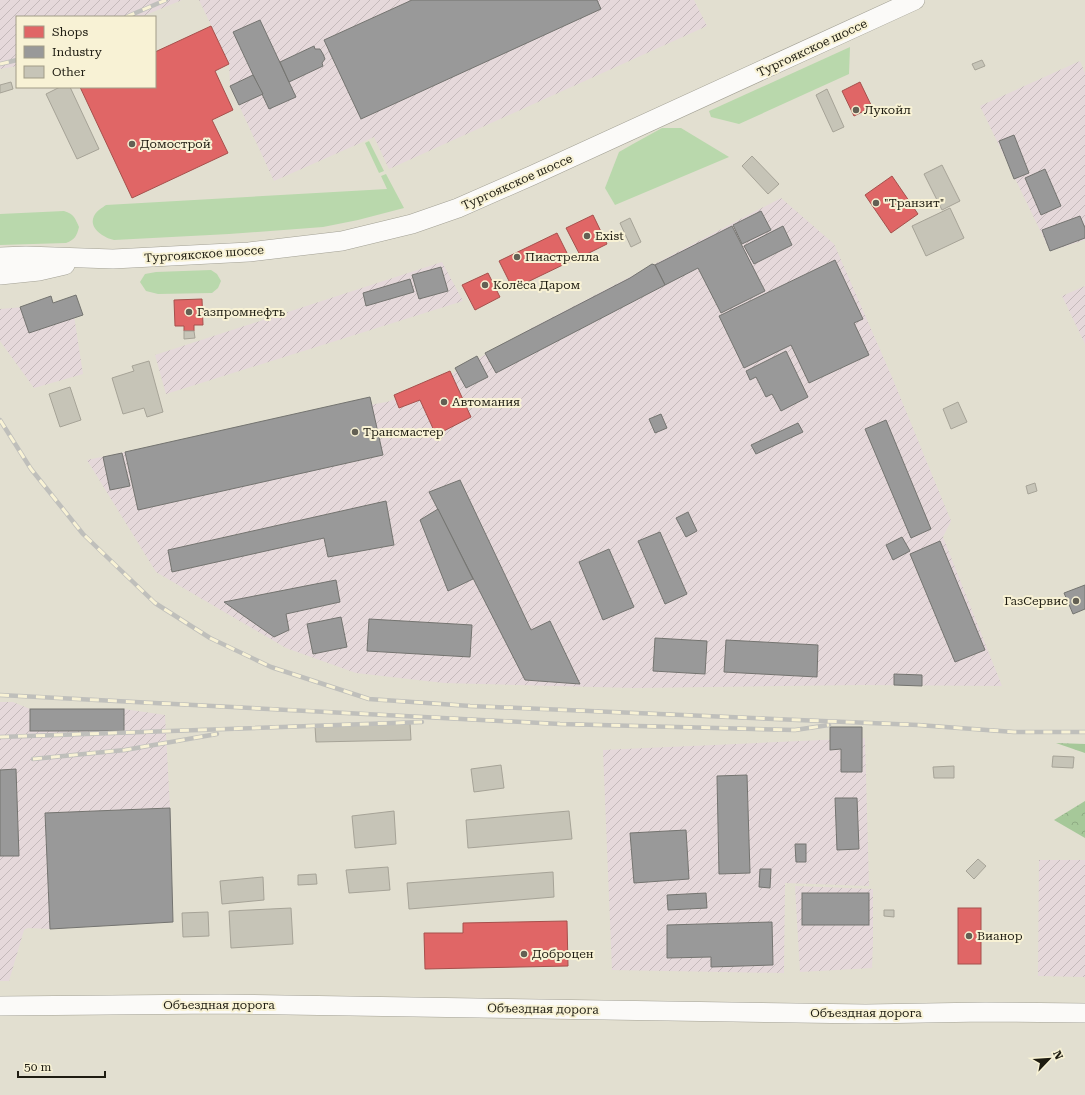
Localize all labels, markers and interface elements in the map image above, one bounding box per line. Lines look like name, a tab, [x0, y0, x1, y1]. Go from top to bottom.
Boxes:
legend	[16, 16, 156, 88]
street label: Тургоякское шоссе	[755, 16, 870, 80]
text: Shops	[52, 25, 88, 39]
text: Industry	[52, 45, 103, 59]
text: Other	[52, 65, 85, 79]
place label: Лукойл	[864, 103, 911, 117]
marker: Лукойл	[851, 105, 861, 115]
place label: Домострой	[140, 137, 211, 151]
marker: Домострой	[127, 139, 137, 149]
street label: Тургоякское шоссе	[459, 151, 575, 213]
place label: "Транзит"	[884, 196, 944, 210]
marker: "Транзит"	[871, 198, 881, 208]
place label: Exist	[595, 229, 624, 243]
marker: Exist	[582, 231, 592, 241]
street label: Тургоякское шоссе	[144, 243, 265, 265]
place label: Пиастрелла	[525, 250, 600, 264]
marker: Пиастрелла	[512, 252, 522, 262]
place label: Колёса Даром	[493, 278, 581, 292]
marker: Колёса Даром	[480, 280, 490, 290]
place label: Газпромнефть	[197, 305, 286, 319]
marker: Газпромнефть	[184, 307, 194, 317]
place label: Автомания	[452, 395, 520, 409]
marker: Автомания	[439, 397, 449, 407]
place label: Трансмастер	[363, 425, 444, 439]
marker: Трансмастер	[350, 427, 360, 437]
place label: ГазСервис	[1004, 594, 1068, 608]
marker: ГазСервис	[1071, 596, 1081, 606]
place label: Вианор	[977, 929, 1023, 943]
marker: Вианор	[964, 931, 974, 941]
place label: Доброцен	[532, 947, 594, 961]
marker: Доброцен	[519, 949, 529, 959]
street label: Объездная дорога	[163, 998, 275, 1012]
street label: Объездная дорога	[487, 1001, 599, 1017]
street label: Объездная дорога	[810, 1006, 922, 1020]
north arrow	[1029, 1039, 1069, 1079]
text: N	[1050, 1048, 1066, 1062]
scale bar	[18, 1053, 105, 1079]
text: 50 m	[24, 1060, 51, 1074]

